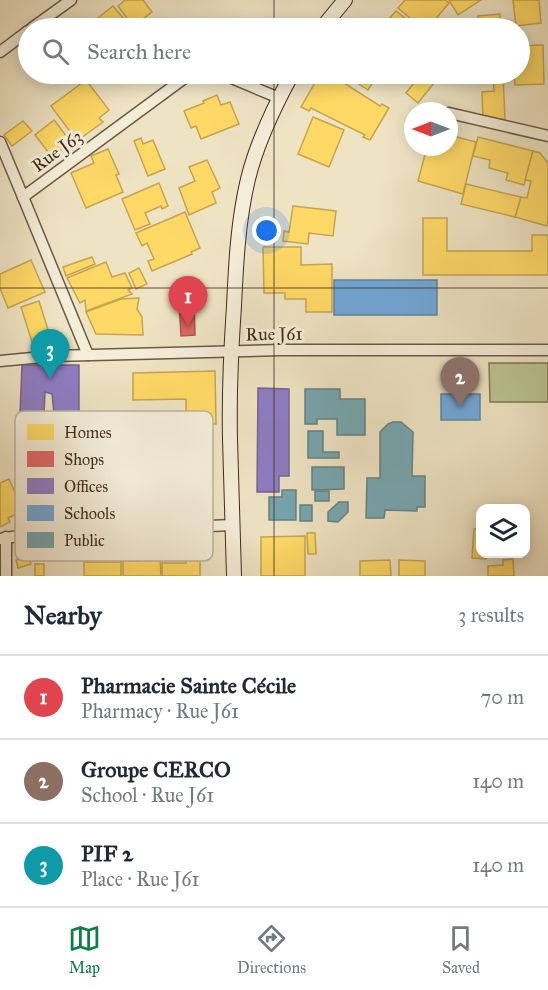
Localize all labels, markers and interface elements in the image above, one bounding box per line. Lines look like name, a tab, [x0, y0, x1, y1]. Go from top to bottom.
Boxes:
search box	[18, 18, 530, 84]
icon: search	[39, 35, 72, 68]
text: Search here	[87, 38, 191, 65]
north arrow	[404, 102, 458, 156]
street label: Rue J63	[27, 125, 87, 178]
your location	[252, 216, 281, 245]
pin: 1	[168, 276, 207, 326]
street label: Rue J61	[245, 323, 303, 346]
pin: 3	[31, 330, 70, 379]
pin: 2	[440, 358, 480, 407]
legend	[15, 411, 213, 561]
text: Homes	[64, 423, 112, 442]
text: Shops	[64, 450, 104, 469]
text: Offices	[64, 477, 108, 496]
text: Schools	[64, 504, 115, 523]
map controls	[476, 504, 530, 558]
button: layers	[476, 504, 530, 558]
text: Public	[64, 531, 105, 550]
text: Nearby	[24, 599, 102, 631]
text: 3 results	[458, 603, 524, 627]
text: Pharmacie Sainte Cécile	[81, 672, 296, 699]
text: 1	[40, 685, 47, 709]
text: 70 m	[481, 685, 524, 709]
text: Pharmacy · Rue J61	[81, 699, 239, 723]
text: Groupe CERCO	[81, 756, 231, 783]
text: 2	[39, 769, 48, 793]
text: 140 m	[472, 769, 524, 793]
text: School · Rue J61	[81, 783, 214, 807]
text: PIF 2	[81, 840, 133, 867]
text: 3	[40, 853, 48, 877]
text: 140 m	[472, 853, 524, 877]
text: Place · Rue J61	[81, 867, 199, 891]
tab: Map	[68, 922, 101, 977]
tab: Directions	[237, 922, 306, 977]
tab: Saved	[442, 922, 480, 977]

